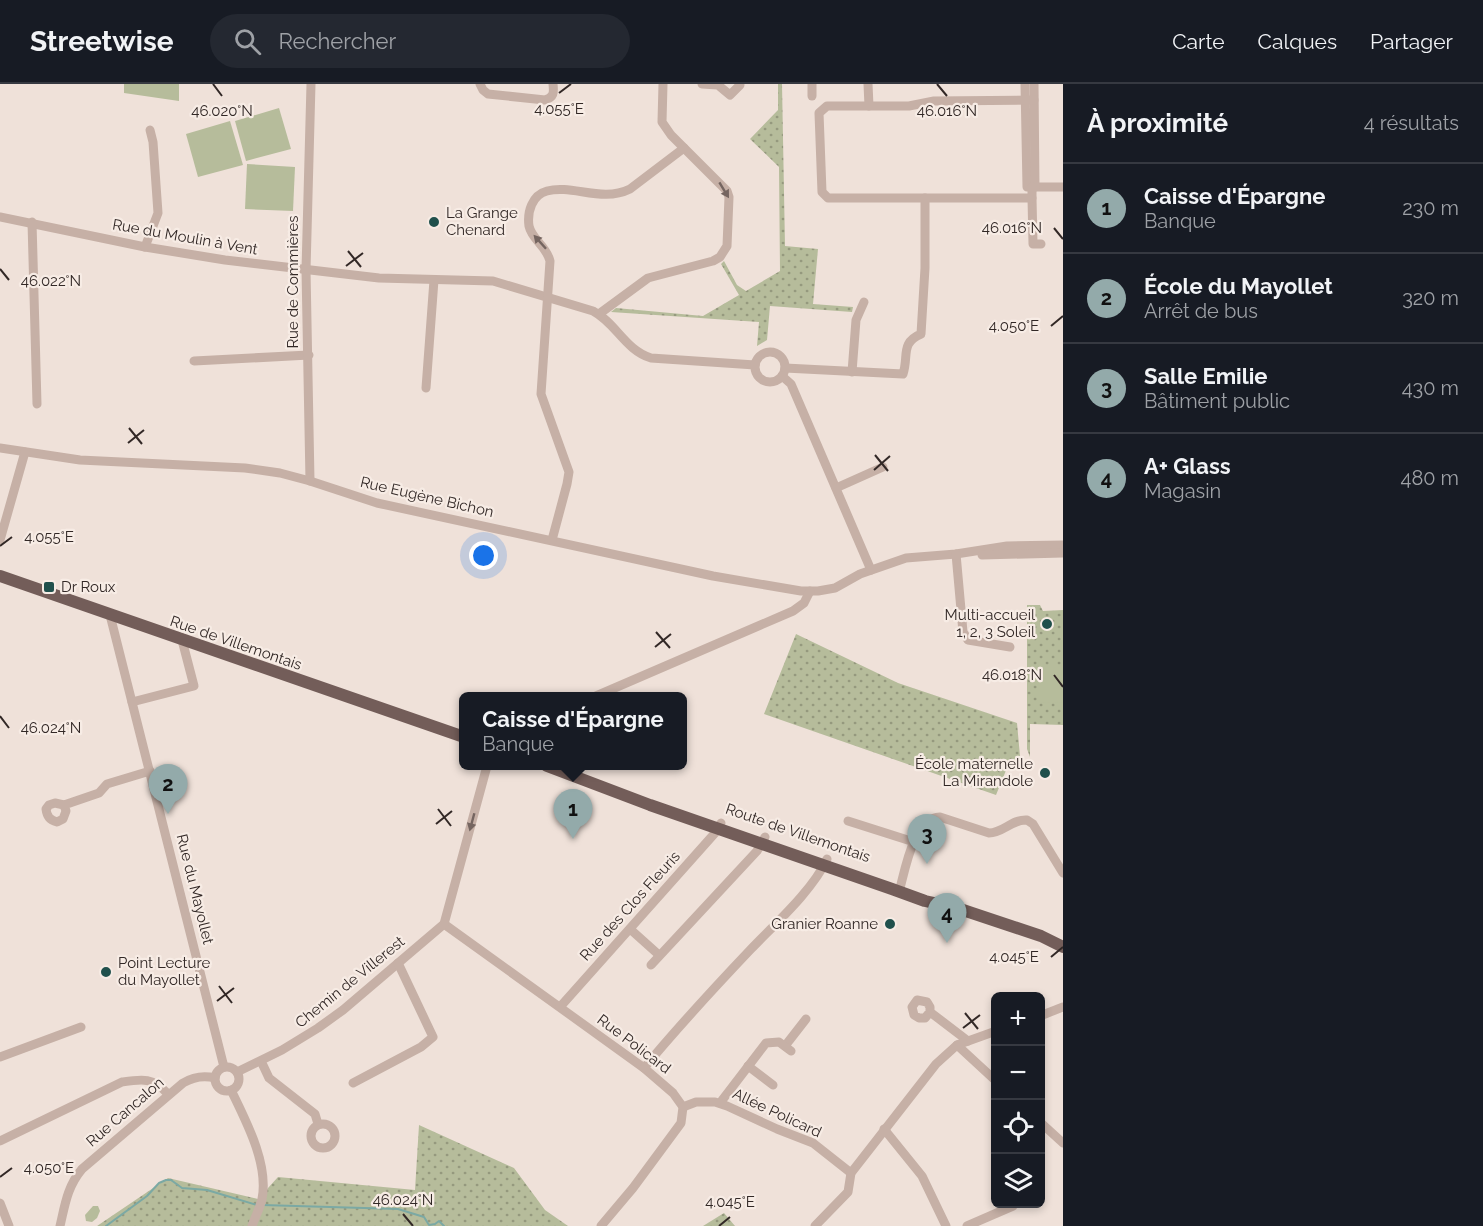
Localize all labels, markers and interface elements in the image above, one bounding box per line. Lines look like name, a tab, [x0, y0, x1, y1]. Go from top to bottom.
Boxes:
search box	[210, 14, 630, 68]
text: Streetwise	[30, 25, 174, 58]
icon: search	[231, 25, 264, 58]
text: Rechercher	[279, 28, 396, 54]
text: Carte	[1172, 29, 1225, 54]
text: Calques	[1258, 29, 1337, 54]
text: Partager	[1370, 29, 1453, 54]
text: 4.055°E	[534, 100, 584, 118]
text: 46.020°N	[191, 102, 253, 120]
text: 46.016°N	[917, 102, 977, 120]
text: À proximité	[1087, 108, 1228, 138]
text: 4 résultats	[1364, 111, 1459, 135]
one-way arrow	[718, 181, 729, 198]
text: Caisse d'Épargne	[1144, 183, 1325, 209]
text: 1	[1102, 196, 1111, 220]
text: 230 m	[1402, 196, 1459, 220]
place label: La Grange Chenard	[446, 204, 518, 239]
text: Banque	[1144, 209, 1216, 233]
street label: Rue du Moulin à Vent	[111, 215, 259, 259]
street label: Rue de Commières	[284, 215, 302, 349]
marker: La Grange Chenard	[427, 215, 441, 229]
text: 46.016°N	[982, 219, 1042, 237]
one-way arrow	[534, 235, 547, 250]
text: 46.022°N	[21, 272, 81, 290]
text: École du Mayollet	[1144, 273, 1333, 299]
text: 2	[1101, 286, 1112, 310]
text: 320 m	[1402, 286, 1459, 310]
text: Arrêt de bus	[1144, 299, 1258, 323]
text: 4.050°E	[989, 317, 1039, 335]
text: Salle Emilie	[1144, 363, 1268, 389]
text: 3	[1101, 376, 1112, 400]
text: 430 m	[1402, 376, 1459, 400]
text: Bâtiment public	[1144, 389, 1290, 413]
text: A+ Glass	[1144, 453, 1231, 479]
text: 4	[1101, 466, 1112, 490]
text: 480 m	[1401, 466, 1459, 490]
street label: Rue Eugène Bichon	[358, 473, 496, 521]
text: Magasin	[1144, 479, 1221, 503]
text: 4.055°E	[24, 528, 74, 546]
your location	[469, 541, 498, 570]
place label: Dr Roux	[61, 578, 116, 596]
marker: Dr Roux	[42, 580, 56, 594]
place label: Multi-accueil 1, 2, 3 Soleil	[945, 606, 1036, 641]
street label: Rue de Villemontais	[168, 612, 304, 674]
marker: Multi-accueil 1, 2, 3 Soleil	[1040, 617, 1054, 631]
text: 46.018°N	[982, 666, 1042, 684]
popup	[459, 692, 687, 770]
text: Caisse d'Épargne	[482, 706, 664, 732]
text: 46.024°N	[21, 719, 81, 737]
text: Banque	[482, 732, 554, 756]
place label: École maternelle La Mirandole	[915, 755, 1033, 790]
pin: 2	[148, 764, 188, 814]
marker: École maternelle La Mirandole	[1038, 766, 1052, 780]
pin: 1	[554, 790, 592, 839]
street label: Route de Villemontais	[723, 800, 873, 866]
one-way arrow	[467, 813, 477, 831]
pin: 3	[908, 814, 946, 864]
street label: Rue du Mayollet	[173, 832, 217, 946]
street label: Rue des Clos Fleuris	[576, 848, 684, 964]
pin: 4	[928, 894, 966, 943]
place label: Granier Roanne	[771, 915, 878, 933]
marker: Granier Roanne	[883, 917, 897, 931]
street label: Chemin de Villerest	[292, 932, 408, 1032]
text: 4.045°E	[989, 948, 1039, 966]
place label: Point Lecture du Mayollet	[118, 954, 210, 989]
marker: Point Lecture du Mayollet	[99, 965, 113, 979]
map controls	[991, 992, 1045, 1208]
button: +	[991, 992, 1045, 1046]
street label: Rue Policard	[594, 1010, 674, 1078]
button: −	[991, 1046, 1045, 1100]
street label: Rue Cancalon	[83, 1074, 167, 1150]
street label: Allée Policard	[730, 1085, 824, 1141]
button: locate	[991, 1100, 1045, 1154]
button: layers	[991, 1154, 1045, 1208]
text: 4.050°E	[24, 1159, 74, 1177]
text: 46.024°N	[373, 1191, 433, 1209]
text: 4.045°E	[705, 1193, 755, 1211]

